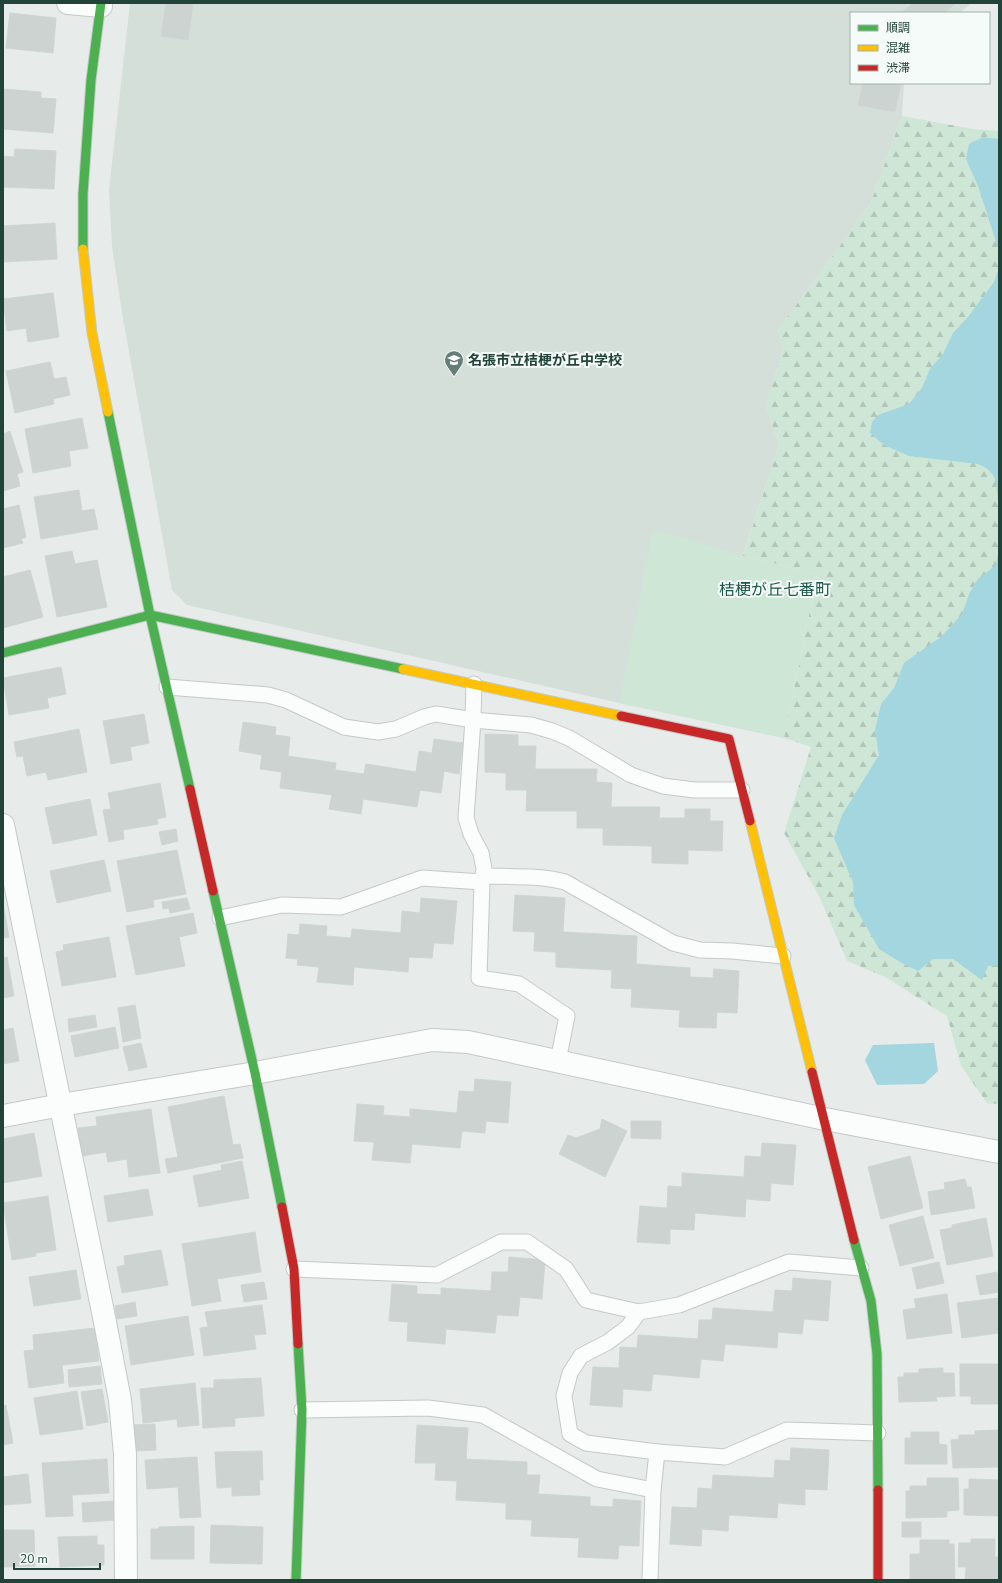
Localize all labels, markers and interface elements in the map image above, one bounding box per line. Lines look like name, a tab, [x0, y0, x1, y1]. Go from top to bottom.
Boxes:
legend	[850, 12, 990, 84]
text: 順調	[886, 20, 910, 36]
text: 混雑	[886, 40, 910, 56]
text: 渋滞	[886, 60, 910, 76]
school or university icon: 名張市立桔梗が丘中学校	[443, 349, 465, 377]
place label: 名張市立桔梗が丘中学校	[468, 351, 622, 370]
district label: 桔梗が丘七番町	[719, 579, 831, 601]
scale bar	[14, 1545, 100, 1571]
text: 20 m	[20, 1551, 48, 1567]

